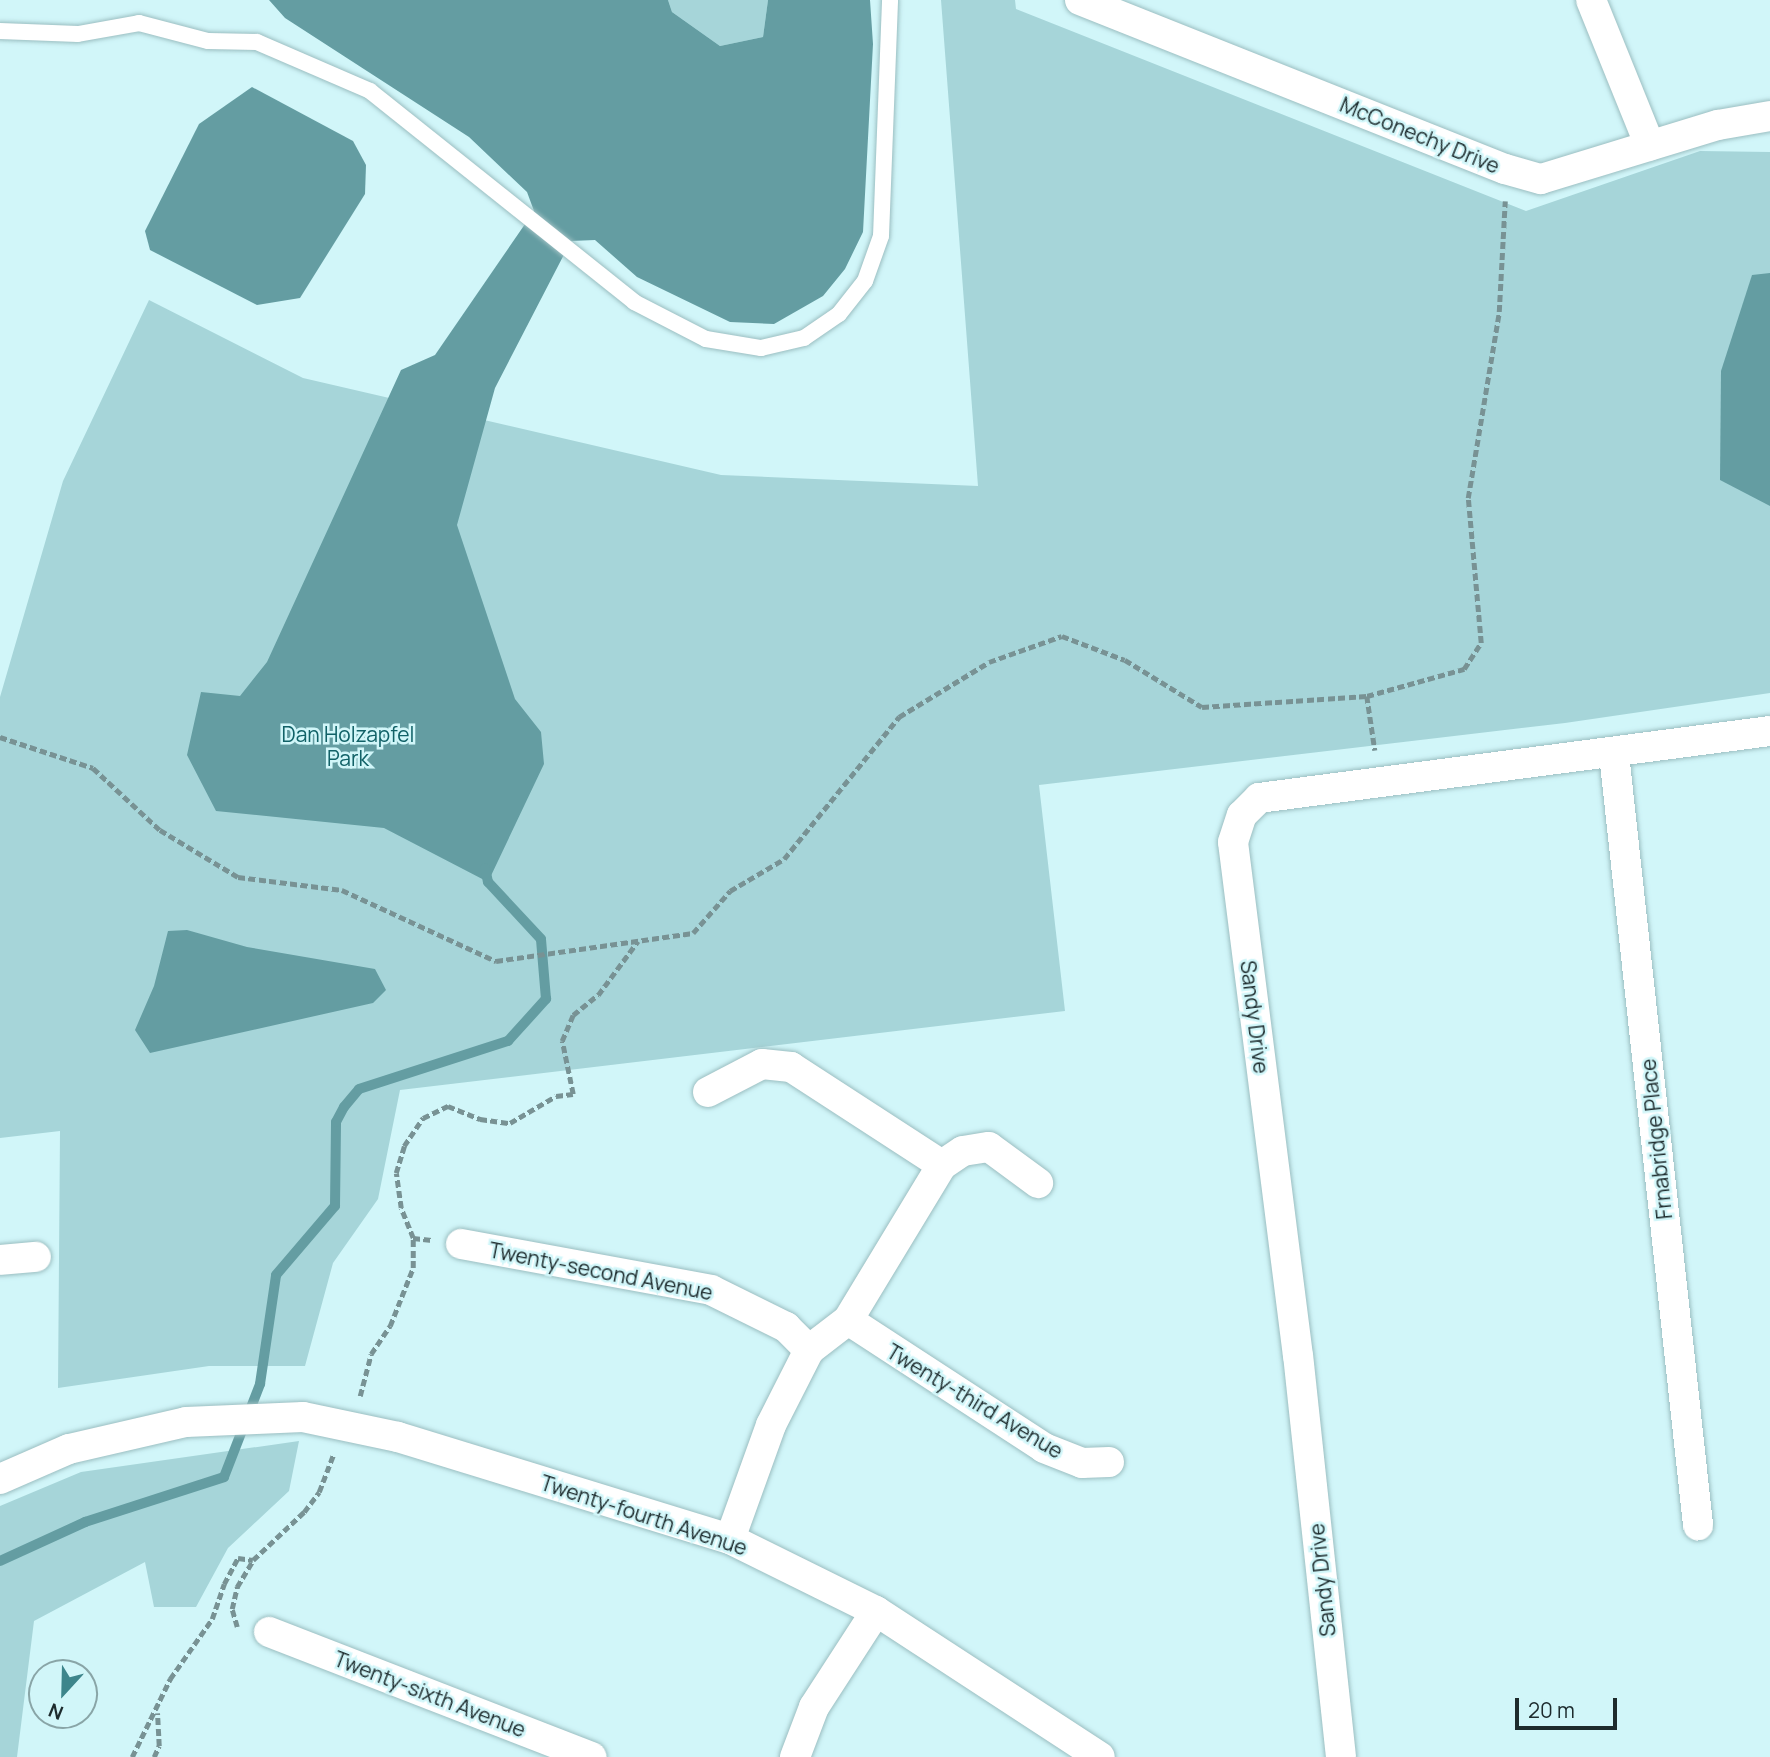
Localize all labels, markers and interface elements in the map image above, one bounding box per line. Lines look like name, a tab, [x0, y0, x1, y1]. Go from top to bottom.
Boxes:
street label: McConechy Drive	[1337, 91, 1503, 179]
park label: Dan Holzapfel Park	[282, 721, 414, 771]
street label: Sandy Drive	[1236, 959, 1274, 1075]
street label: Frnabridge Place	[1635, 1057, 1677, 1221]
street label: Twenty-second Avenue	[487, 1237, 715, 1305]
street label: Twenty-third Avenue	[882, 1338, 1068, 1464]
street label: Twenty-fourth Avenue	[537, 1470, 751, 1560]
street label: Sandy Drive	[1304, 1522, 1340, 1638]
street label: Twenty-sixth Avenue	[331, 1646, 529, 1742]
north arrow	[28, 1659, 98, 1729]
scale bar	[1518, 1684, 1620, 1728]
text: 20 m	[1528, 1696, 1575, 1724]
text: N	[45, 1697, 67, 1726]

